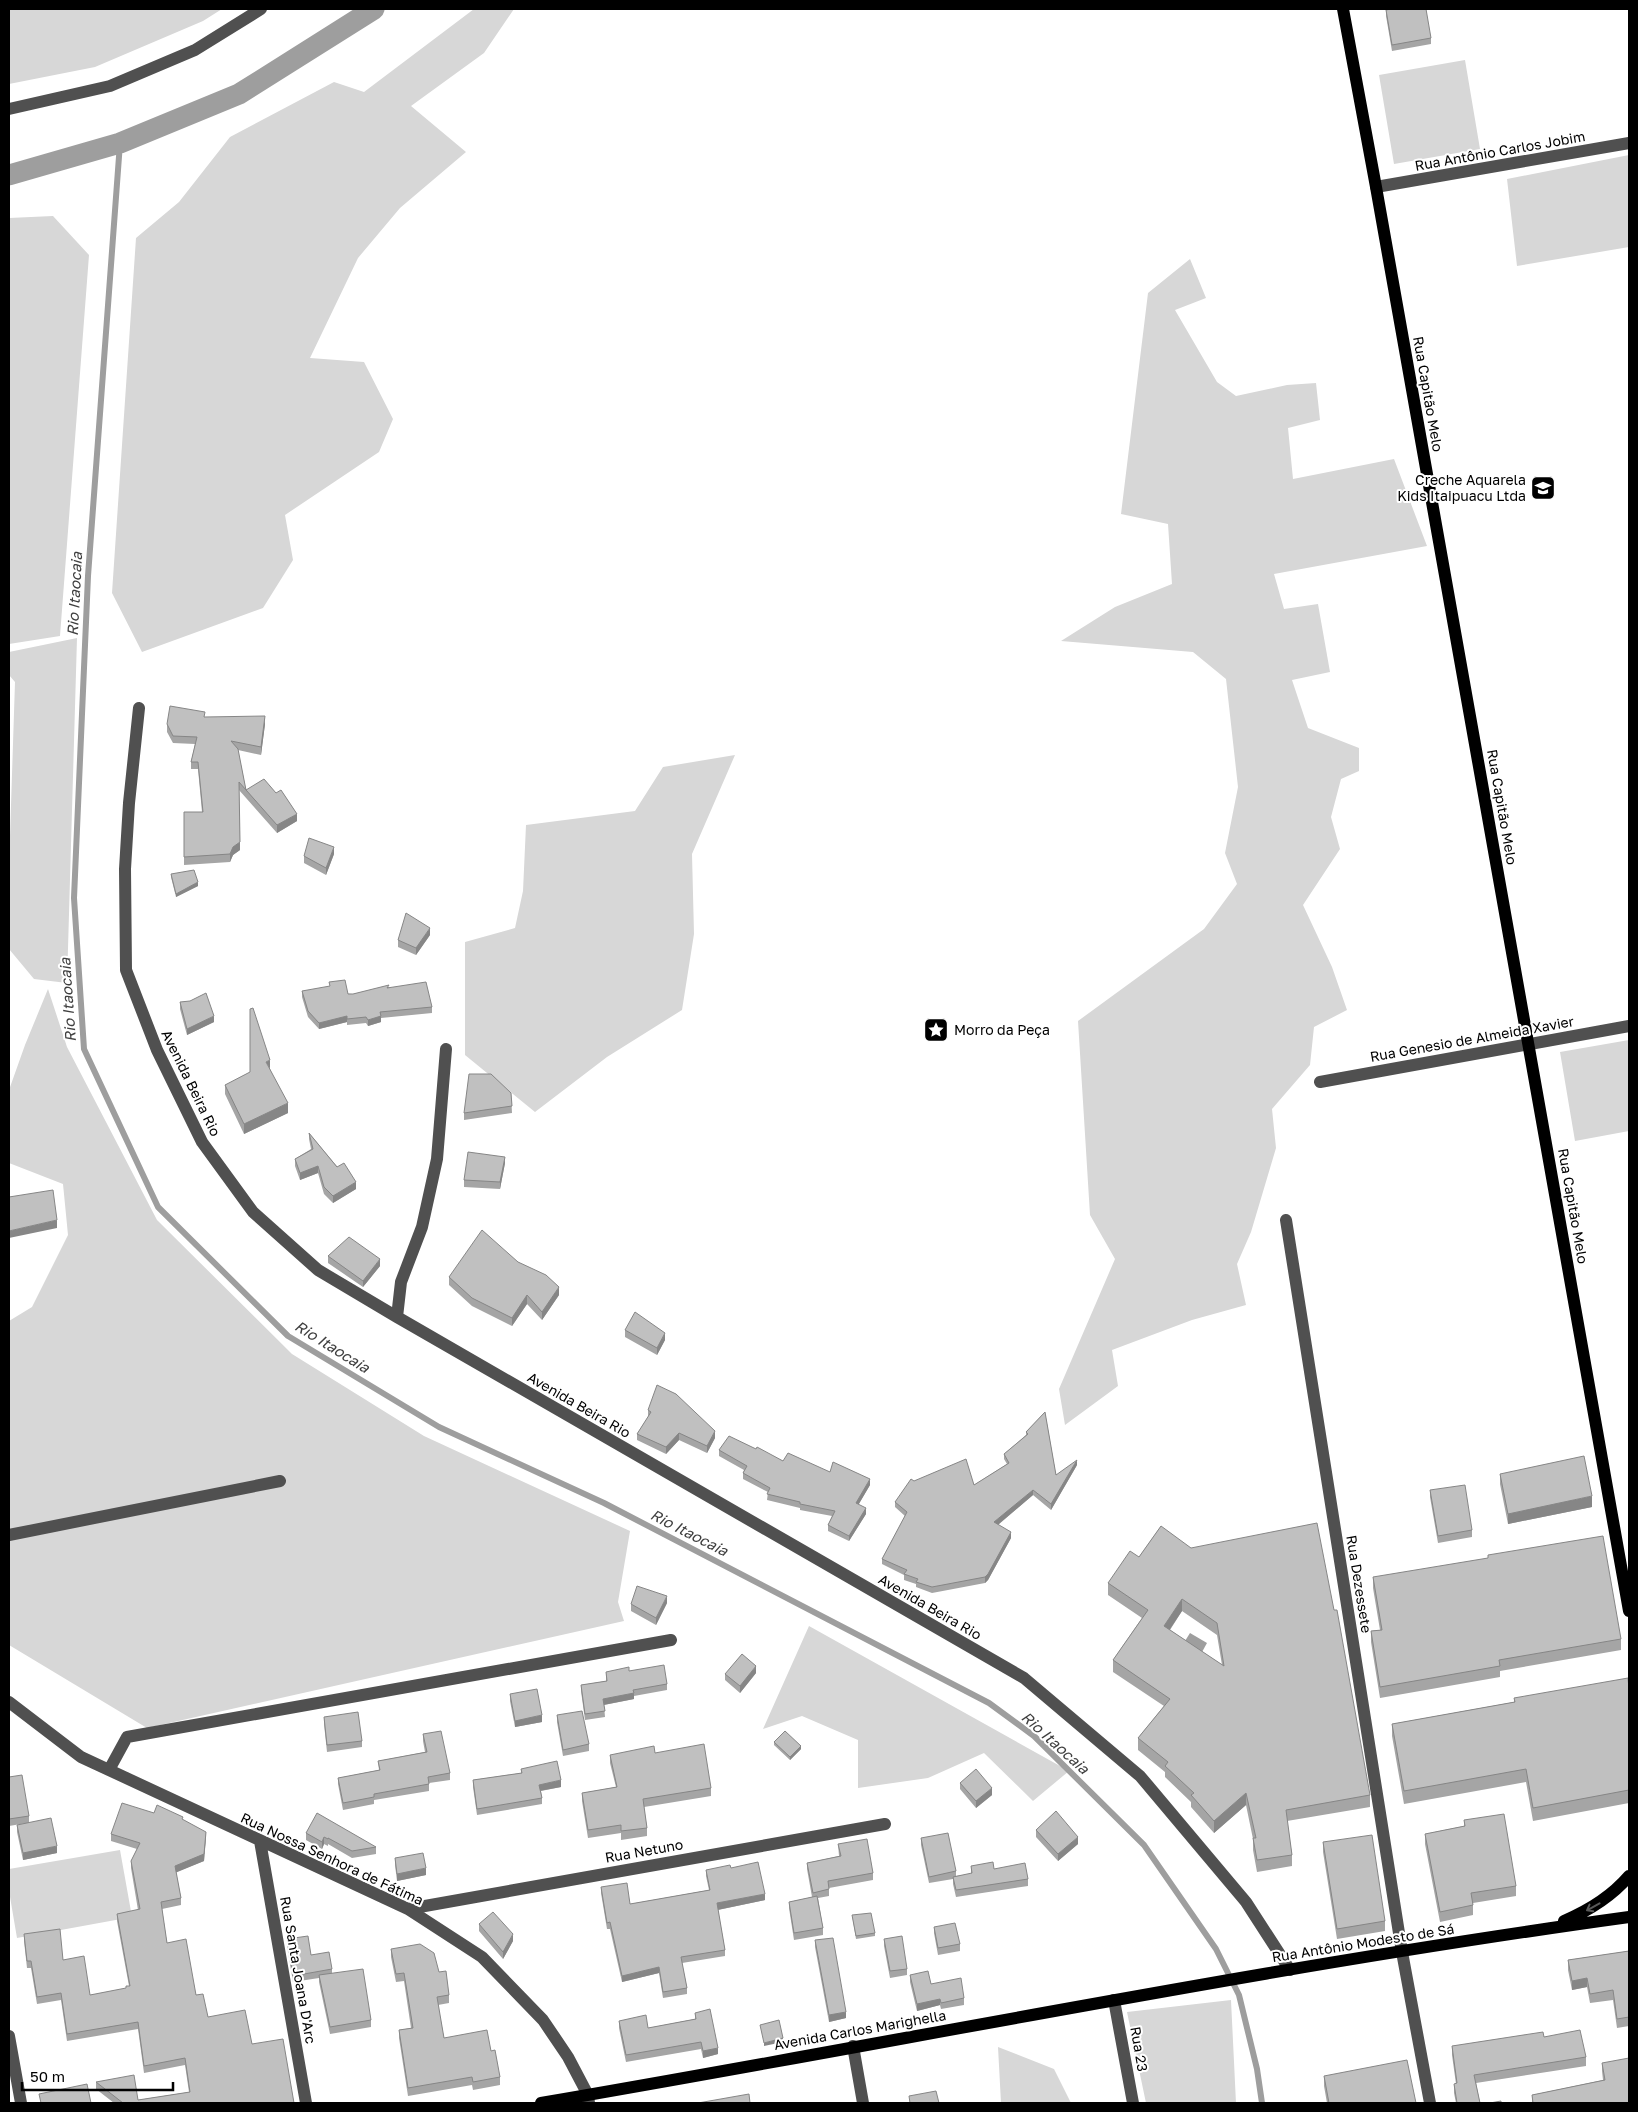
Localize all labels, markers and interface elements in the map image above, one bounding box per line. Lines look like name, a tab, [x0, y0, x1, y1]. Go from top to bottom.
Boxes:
street label: Rua Antônio Carlos Jobim	[1413, 127, 1586, 174]
street label: Rua Capitão Melo	[1410, 335, 1447, 453]
place label: Creche Aquarela Kids Itaipuacu Ltda	[1397, 471, 1526, 504]
school or university icon: Creche Aquarela Kids Itaipuacu Ltda	[1530, 475, 1556, 501]
water label: Rio Itaocaia	[63, 551, 85, 637]
street label: Rua Capitão Melo	[1484, 748, 1521, 866]
water label: Rio Itaocaia	[55, 957, 79, 1043]
street label: Rua Genesio de Almeida Xavier	[1369, 1012, 1576, 1065]
place icon: Morro da Peça	[923, 1017, 949, 1043]
place label: Morro da Peça	[954, 1021, 1050, 1038]
street label: Avenida Beira Rio	[158, 1027, 225, 1139]
street label: Rua Capitão Melo	[1555, 1147, 1592, 1265]
water label: Rio Itaocaia	[292, 1316, 373, 1376]
street label: Avenida Beira Rio	[525, 1368, 634, 1441]
water label: Rio Itaocaia	[648, 1505, 732, 1559]
street label: Rua Dezessete	[1343, 1534, 1376, 1634]
street label: Avenida Beira Rio	[876, 1570, 985, 1643]
water label: Rio Itaocaia	[1018, 1707, 1093, 1777]
street label: Rua Nossa Senhora de Fátima	[238, 1809, 426, 1908]
street label: Rua Netuno	[604, 1835, 684, 1866]
street label: Rua Santa Joana D'Arc	[277, 1895, 320, 2045]
one-way arrow	[1586, 1903, 1600, 1913]
street label: Rua Antônio Modesto de Sá	[1271, 1920, 1455, 1965]
street label: Avenida Carlos Marighella	[772, 2006, 947, 2053]
street label: Rua 23	[1127, 2025, 1152, 2073]
scale bar	[22, 2060, 174, 2092]
text: 50 m	[30, 2067, 65, 2085]

